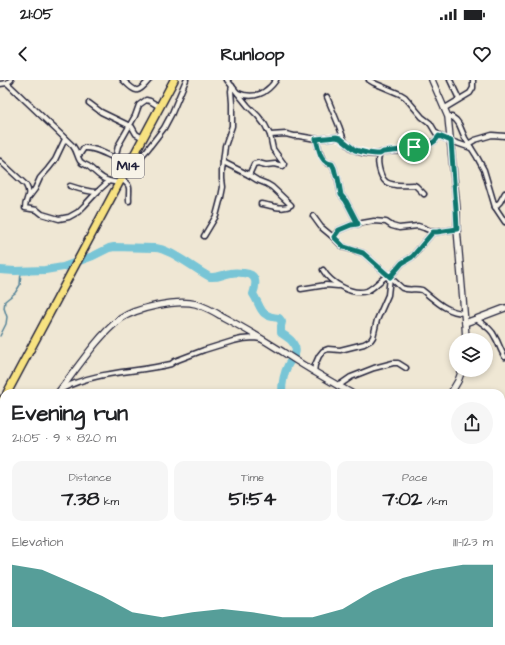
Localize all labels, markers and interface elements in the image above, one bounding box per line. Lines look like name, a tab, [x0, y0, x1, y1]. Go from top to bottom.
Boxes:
text: 21:05	[20, 4, 53, 25]
text: Runloop	[220, 42, 285, 67]
icon: back	[12, 43, 34, 65]
icon: heart	[471, 43, 493, 65]
pin	[397, 130, 431, 164]
icon: arrive	[403, 136, 425, 158]
road number: M14	[112, 154, 144, 178]
map controls	[449, 333, 493, 377]
button: layers	[449, 333, 493, 377]
text: Evening run	[12, 398, 128, 429]
button: share	[451, 402, 493, 444]
text: 21:05 · 9 × 820 m	[12, 429, 116, 447]
text: Distance	[69, 470, 112, 485]
text: Time	[241, 470, 264, 485]
text: Pace	[402, 470, 428, 485]
text: 7.38	[61, 485, 99, 513]
text: 51:54	[229, 485, 276, 513]
text: 7:02	[383, 485, 422, 513]
text: km	[99, 494, 119, 509]
text: /km	[422, 494, 447, 509]
text: Elevation	[12, 533, 63, 551]
text: 111–123 m	[453, 533, 493, 551]

